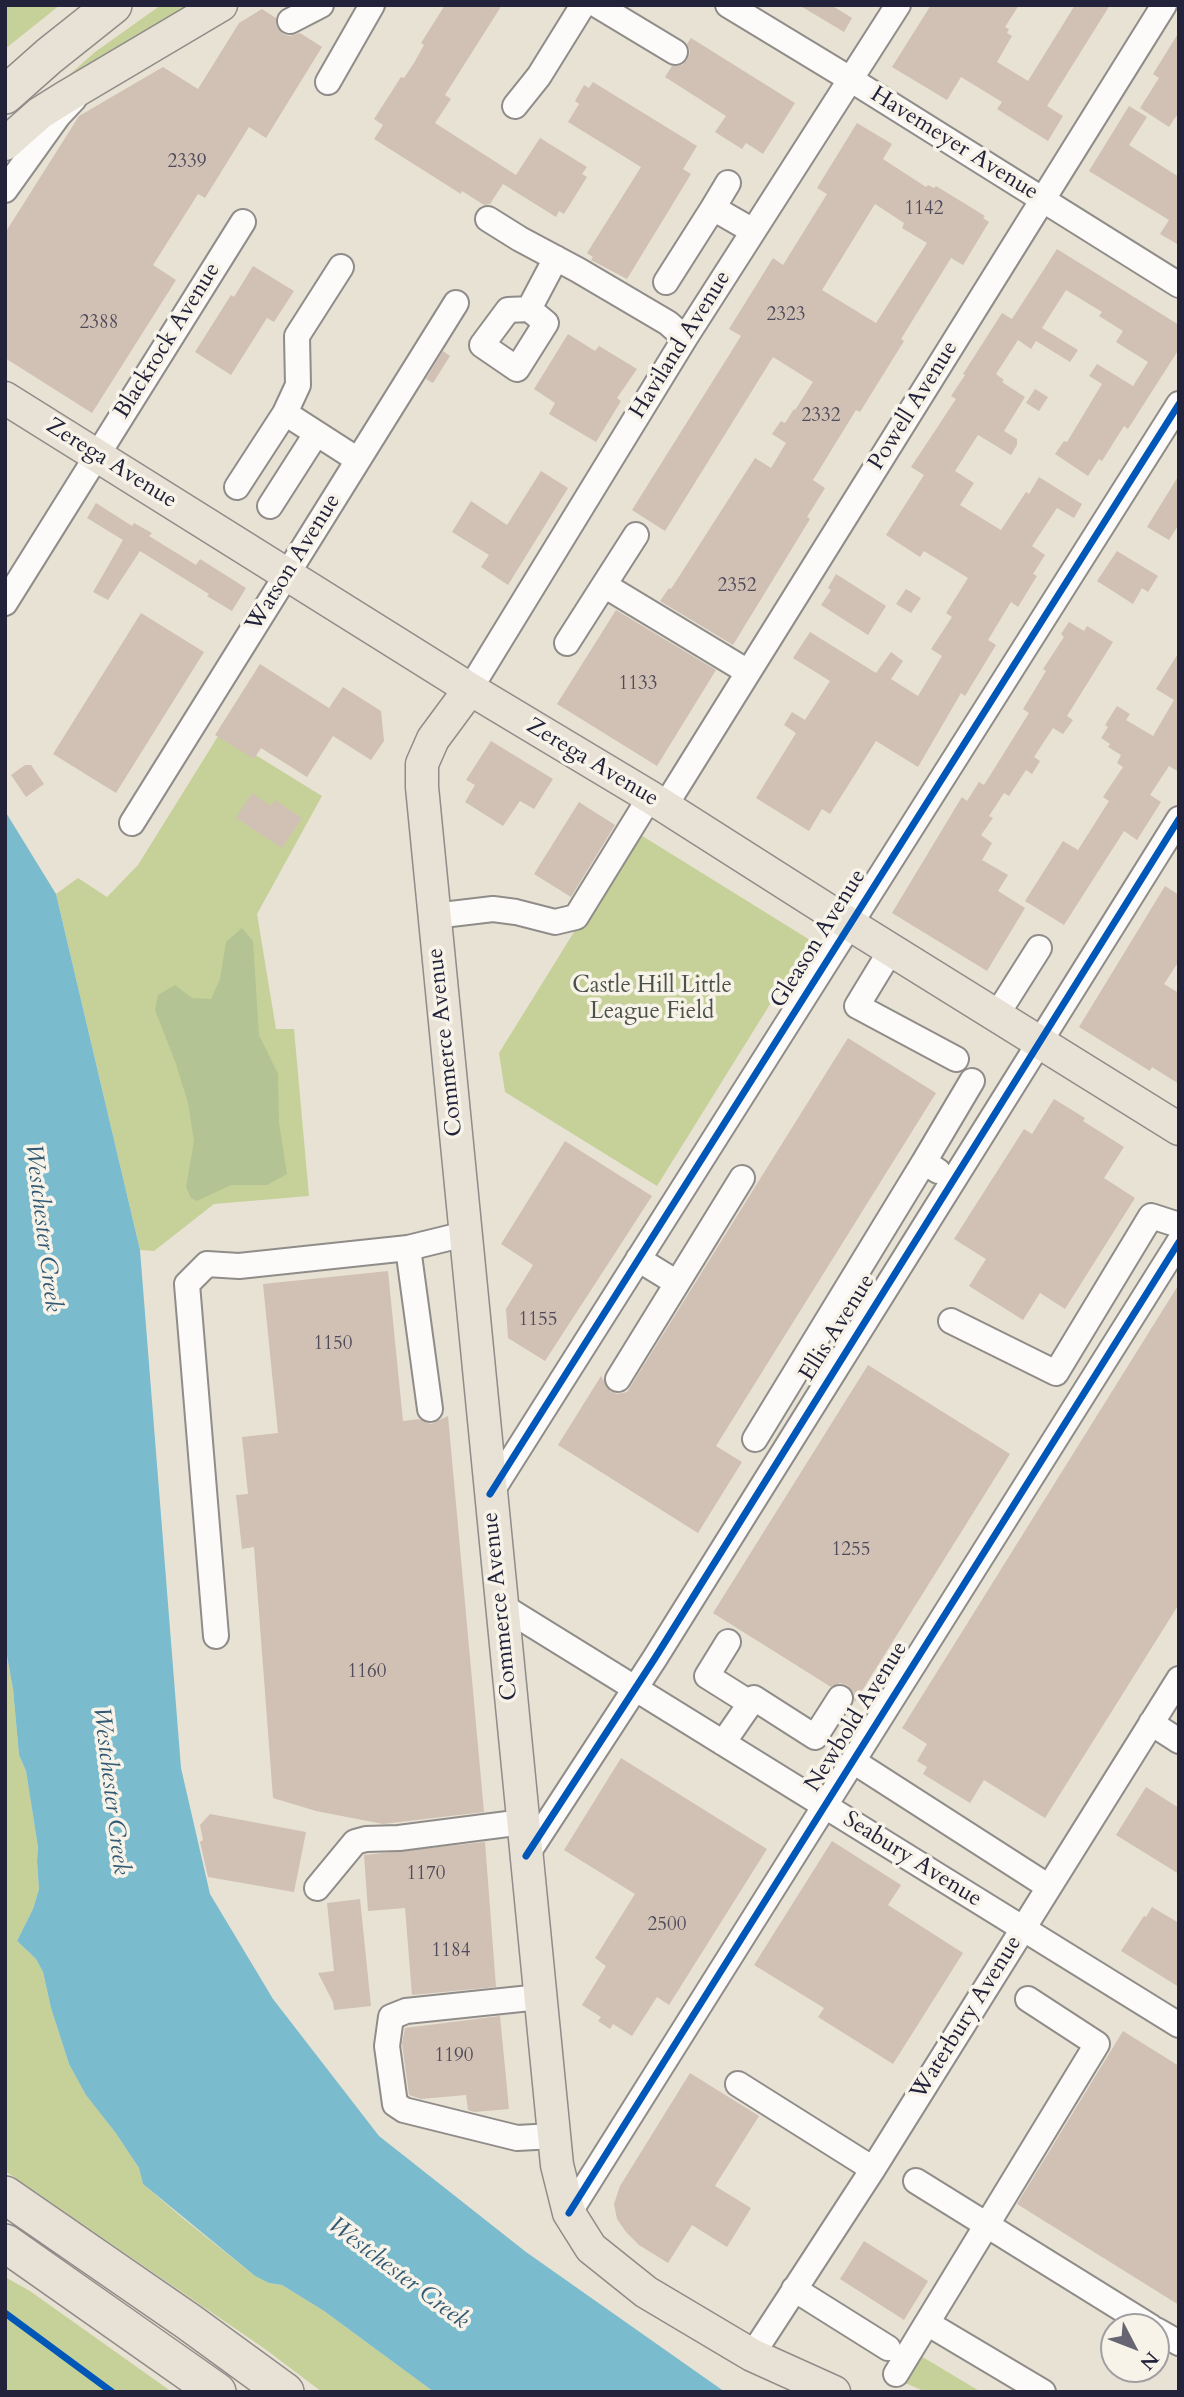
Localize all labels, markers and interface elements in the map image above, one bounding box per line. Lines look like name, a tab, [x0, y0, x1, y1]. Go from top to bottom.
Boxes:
street label: Havemeyer Avenue	[865, 81, 1043, 207]
house number: 2339	[168, 152, 206, 174]
house number: 1142	[905, 199, 943, 221]
street label: Blackrock Avenue	[109, 258, 227, 424]
street label: Haviland Avenue	[624, 266, 738, 424]
house number: 2323	[767, 305, 805, 327]
house number: 2388	[80, 313, 118, 335]
street label: Powell Avenue	[863, 336, 965, 476]
house number: 2332	[802, 406, 840, 428]
street label: Zerega Avenue	[40, 413, 182, 515]
street label: Watson Avenue	[241, 489, 347, 637]
house number: 2352	[718, 576, 756, 598]
house number: 1133	[619, 674, 657, 696]
street label: Zerega Avenue	[521, 713, 663, 813]
street label: Gleason Avenue	[765, 865, 873, 1013]
street label: Commerce Avenue	[422, 946, 470, 1138]
park label: Castle Hill Little League Field	[572, 973, 732, 1027]
water label: Westchester Creek	[17, 1142, 67, 1314]
street label: Ellis Avenue	[794, 1269, 882, 1387]
house number: 1155	[519, 1310, 557, 1332]
house number: 1150	[314, 1334, 352, 1356]
street label: Commerce Avenue	[477, 1510, 525, 1702]
house number: 1255	[832, 1540, 870, 1562]
street label: Newbold Avenue	[800, 1637, 914, 1797]
house number: 1160	[348, 1662, 386, 1684]
water label: Westchester Creek	[85, 1705, 135, 1877]
street label: Seabury Avenue	[838, 1806, 986, 1914]
house number: 1170	[407, 1864, 445, 1886]
house number: 2500	[648, 1915, 686, 1937]
street label: Waterbury Avenue	[906, 1931, 1028, 2105]
house number: 1184	[432, 1941, 470, 1963]
house number: 1190	[435, 2046, 473, 2068]
water label: Westchester Creek	[322, 2212, 474, 2336]
north arrow	[1100, 2313, 1170, 2383]
text: N	[1134, 2346, 1164, 2376]

